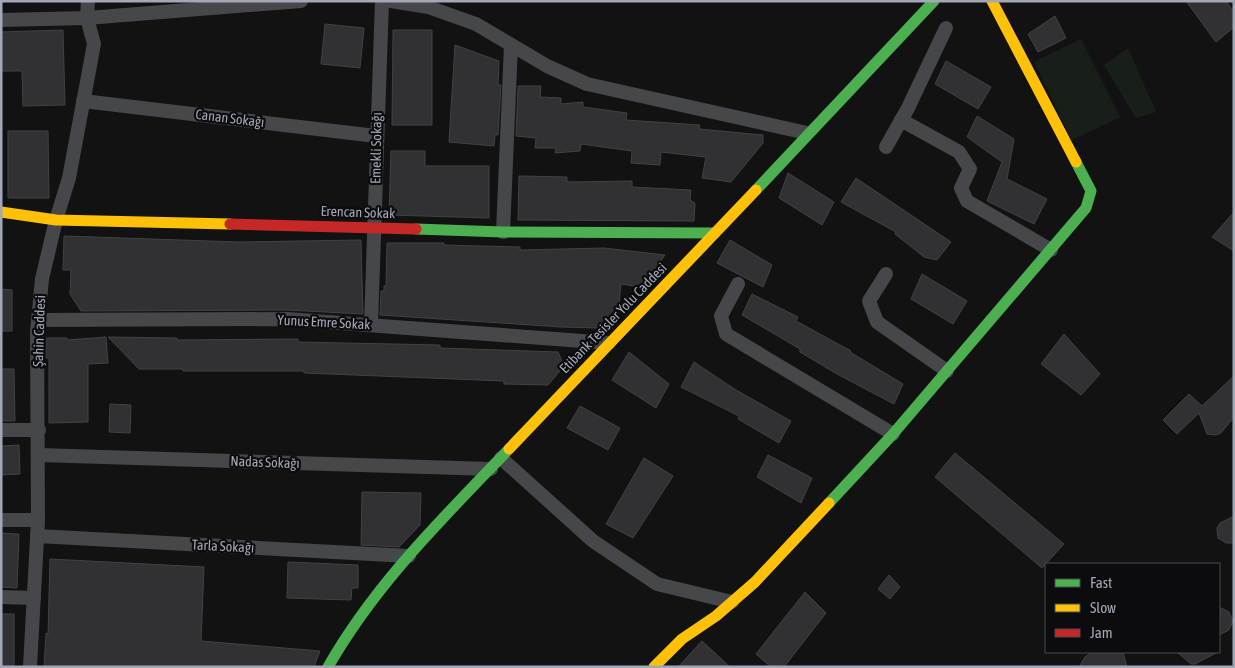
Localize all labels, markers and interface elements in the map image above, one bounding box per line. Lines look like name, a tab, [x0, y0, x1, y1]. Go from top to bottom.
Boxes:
street label: Canan Sokağı	[195, 106, 265, 130]
street label: Emekli Sokağı	[367, 112, 385, 184]
street label: Erencan Sokak	[320, 203, 396, 221]
street label: Etibank Tesisler Yolu Caddesi	[556, 260, 670, 376]
street label: Şahin Caddesi	[30, 295, 48, 367]
street label: Yunus Emre Sokak	[277, 312, 371, 332]
street label: Nadas Sokağı	[230, 453, 300, 471]
street label: Tarla Sokağı	[191, 536, 255, 556]
legend	[1045, 563, 1220, 653]
text: Fast	[1090, 574, 1112, 591]
text: Slow	[1090, 599, 1116, 616]
text: Jam	[1090, 624, 1113, 641]

